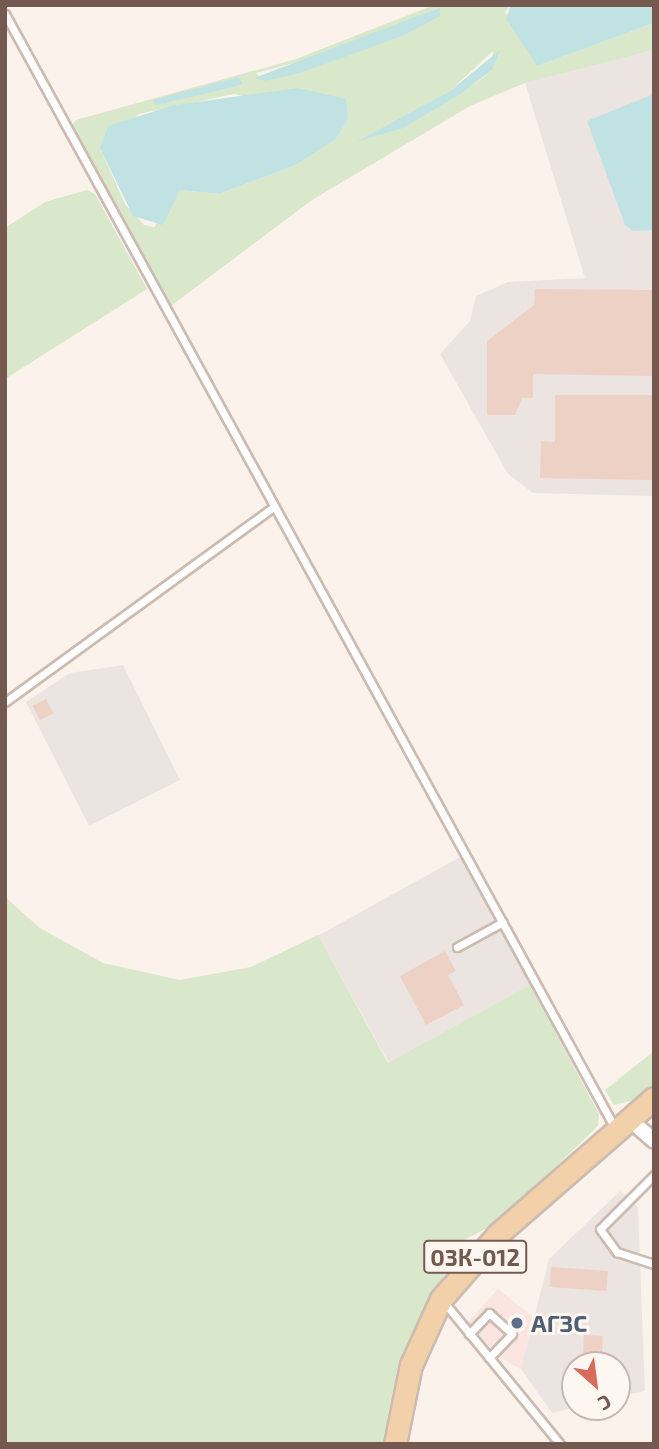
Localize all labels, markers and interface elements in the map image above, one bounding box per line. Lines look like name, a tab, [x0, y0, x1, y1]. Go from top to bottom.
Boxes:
road number: 03К-012	[422, 1238, 528, 1276]
place label: АГЗС	[531, 1309, 587, 1337]
marker: АГЗС	[509, 1315, 525, 1331]
north arrow	[561, 1351, 631, 1421]
text: С	[595, 1390, 615, 1416]

